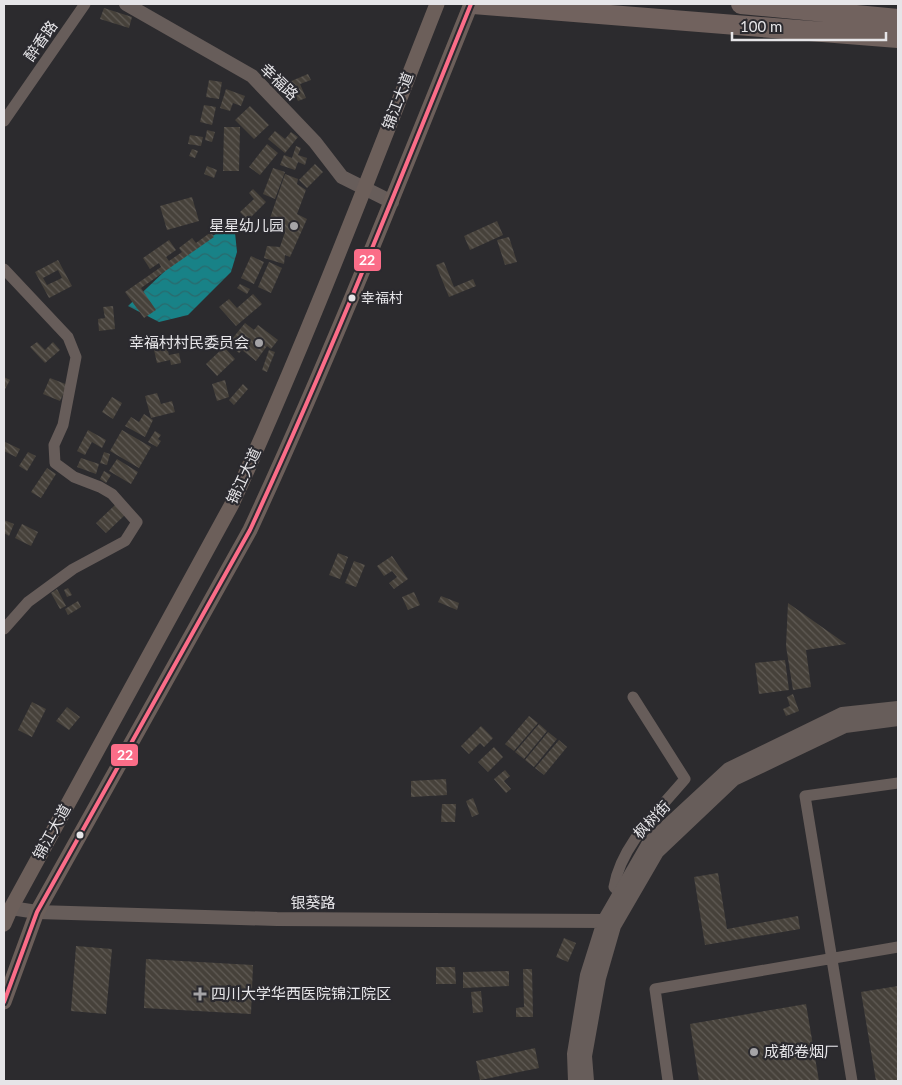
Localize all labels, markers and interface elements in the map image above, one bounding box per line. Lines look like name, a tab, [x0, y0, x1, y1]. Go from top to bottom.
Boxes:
scale bar	[732, 10, 886, 42]
street label: 醉香路	[20, 17, 60, 64]
text: 100 m	[740, 17, 782, 35]
street label: 幸福路	[257, 59, 302, 103]
street label: 锦江大道	[378, 69, 416, 132]
place label: 星星幼儿园	[209, 216, 284, 234]
marker: 星星幼儿园	[288, 220, 300, 232]
line badge: 22	[353, 248, 382, 272]
text: 22	[359, 251, 375, 268]
place label: 幸福村	[361, 289, 403, 306]
marker: 幸福村	[347, 293, 357, 303]
place label: 幸福村村民委员会	[129, 333, 249, 351]
marker: 幸福村村民委员会	[253, 337, 265, 349]
street label: 锦江大道	[222, 445, 264, 507]
line badge: 22	[110, 743, 139, 767]
text: 22	[117, 746, 133, 763]
street label: 枫树街	[629, 797, 673, 842]
street label: 锦江大道	[29, 801, 74, 862]
unlabelled marker	[75, 830, 85, 840]
street label: 银葵路	[290, 893, 336, 911]
place label: 四川大学华西医院锦江院区	[211, 984, 391, 1002]
marker: 四川大学华西医院锦江院区	[193, 987, 207, 1001]
place label: 成都卷烟厂	[764, 1042, 839, 1060]
marker: 成都卷烟厂	[748, 1046, 760, 1058]

